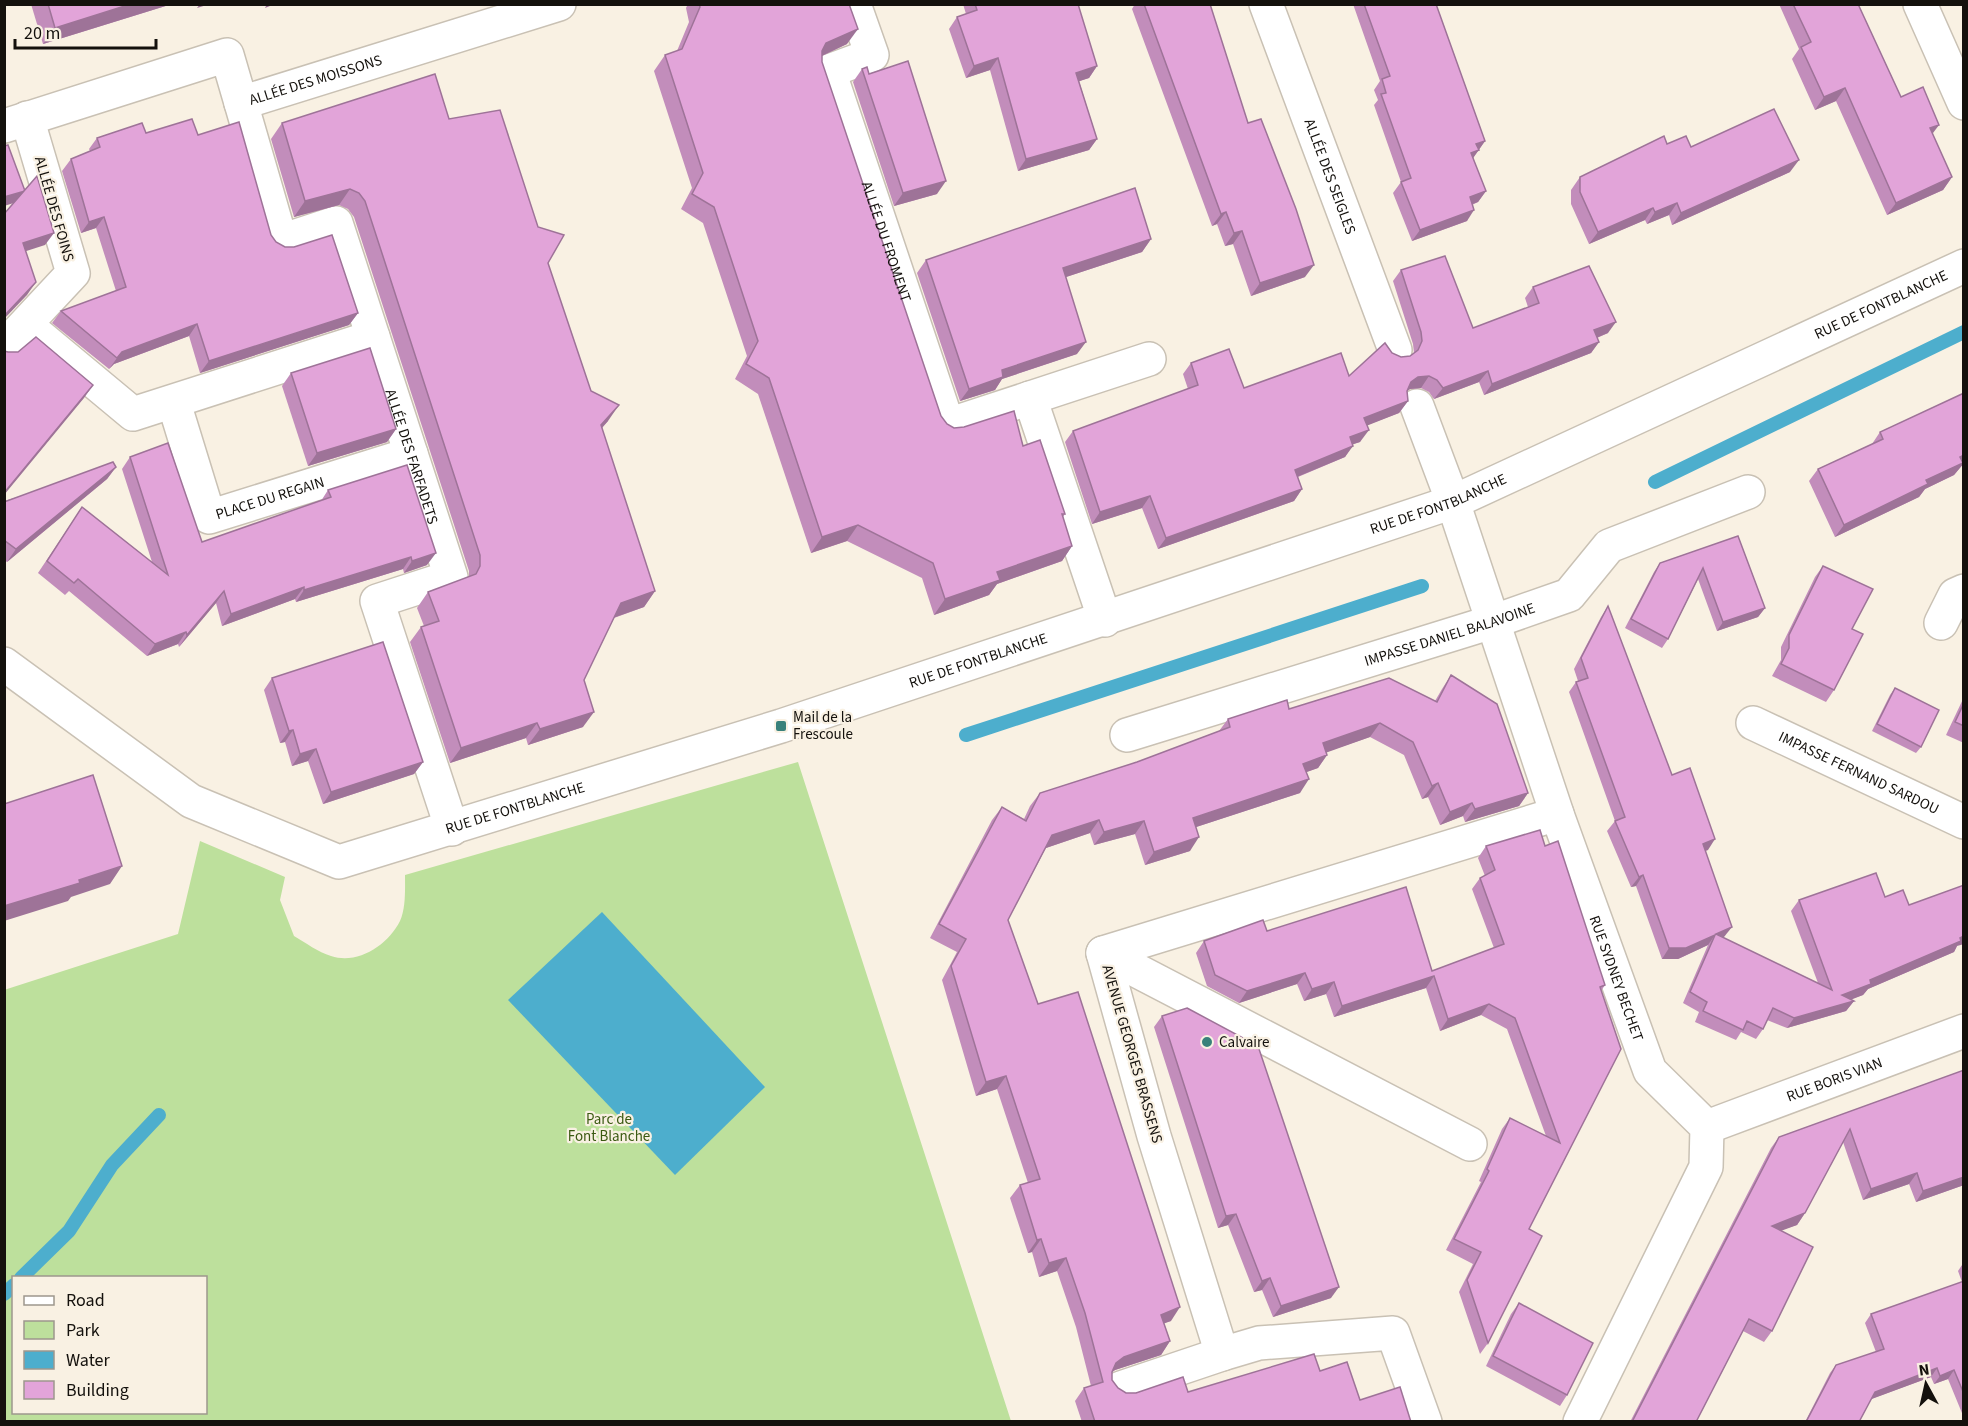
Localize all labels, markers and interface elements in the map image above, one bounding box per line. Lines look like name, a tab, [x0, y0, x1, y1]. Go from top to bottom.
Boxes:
scale bar	[15, 12, 156, 50]
text: 20 m	[24, 21, 60, 46]
street label: ALLÉE DES MOISSONS	[246, 49, 385, 110]
street label: ALLÉE DES SEIGLES	[1299, 116, 1361, 237]
street label: ALLÉE DES FOINS	[29, 154, 79, 264]
street label: ALLÉE DU FROMENT	[856, 179, 916, 305]
street label: RUE DE FONTBLANCHE	[1811, 264, 1951, 344]
street label: ALLÉE DES FARFADETS	[380, 386, 444, 527]
street label: RUE DE FONTBLANCHE	[1367, 468, 1510, 539]
street label: PLACE DU REGAIN	[213, 471, 327, 525]
street label: IMPASSE DANIEL BALAVOINE	[1362, 597, 1538, 671]
street label: RUE DE FONTBLANCHE	[906, 627, 1050, 693]
place label: Mail de la Frescoule	[793, 707, 853, 745]
marker: Mail de la Frescoule	[774, 719, 788, 733]
street label: IMPASSE FERNAND SARDOU	[1775, 726, 1943, 819]
street label: RUE DE FONTBLANCHE	[443, 777, 587, 839]
street label: RUE SYDNEY BECHET	[1584, 912, 1649, 1044]
street label: AVENUE GEORGES BRASSENS	[1096, 962, 1168, 1146]
place label: Calvaire	[1219, 1032, 1269, 1053]
marker: Calvaire	[1200, 1035, 1214, 1049]
street label: RUE BORIS VIAN	[1783, 1052, 1885, 1107]
park label: Parc de Font Blanche	[568, 1109, 650, 1147]
legend	[12, 1276, 207, 1414]
text: Road	[66, 1288, 105, 1313]
text: Park	[66, 1318, 100, 1343]
text: Water	[66, 1348, 110, 1373]
north arrow	[1896, 1354, 1956, 1414]
text: N	[1917, 1359, 1931, 1382]
text: Building	[66, 1378, 129, 1403]

